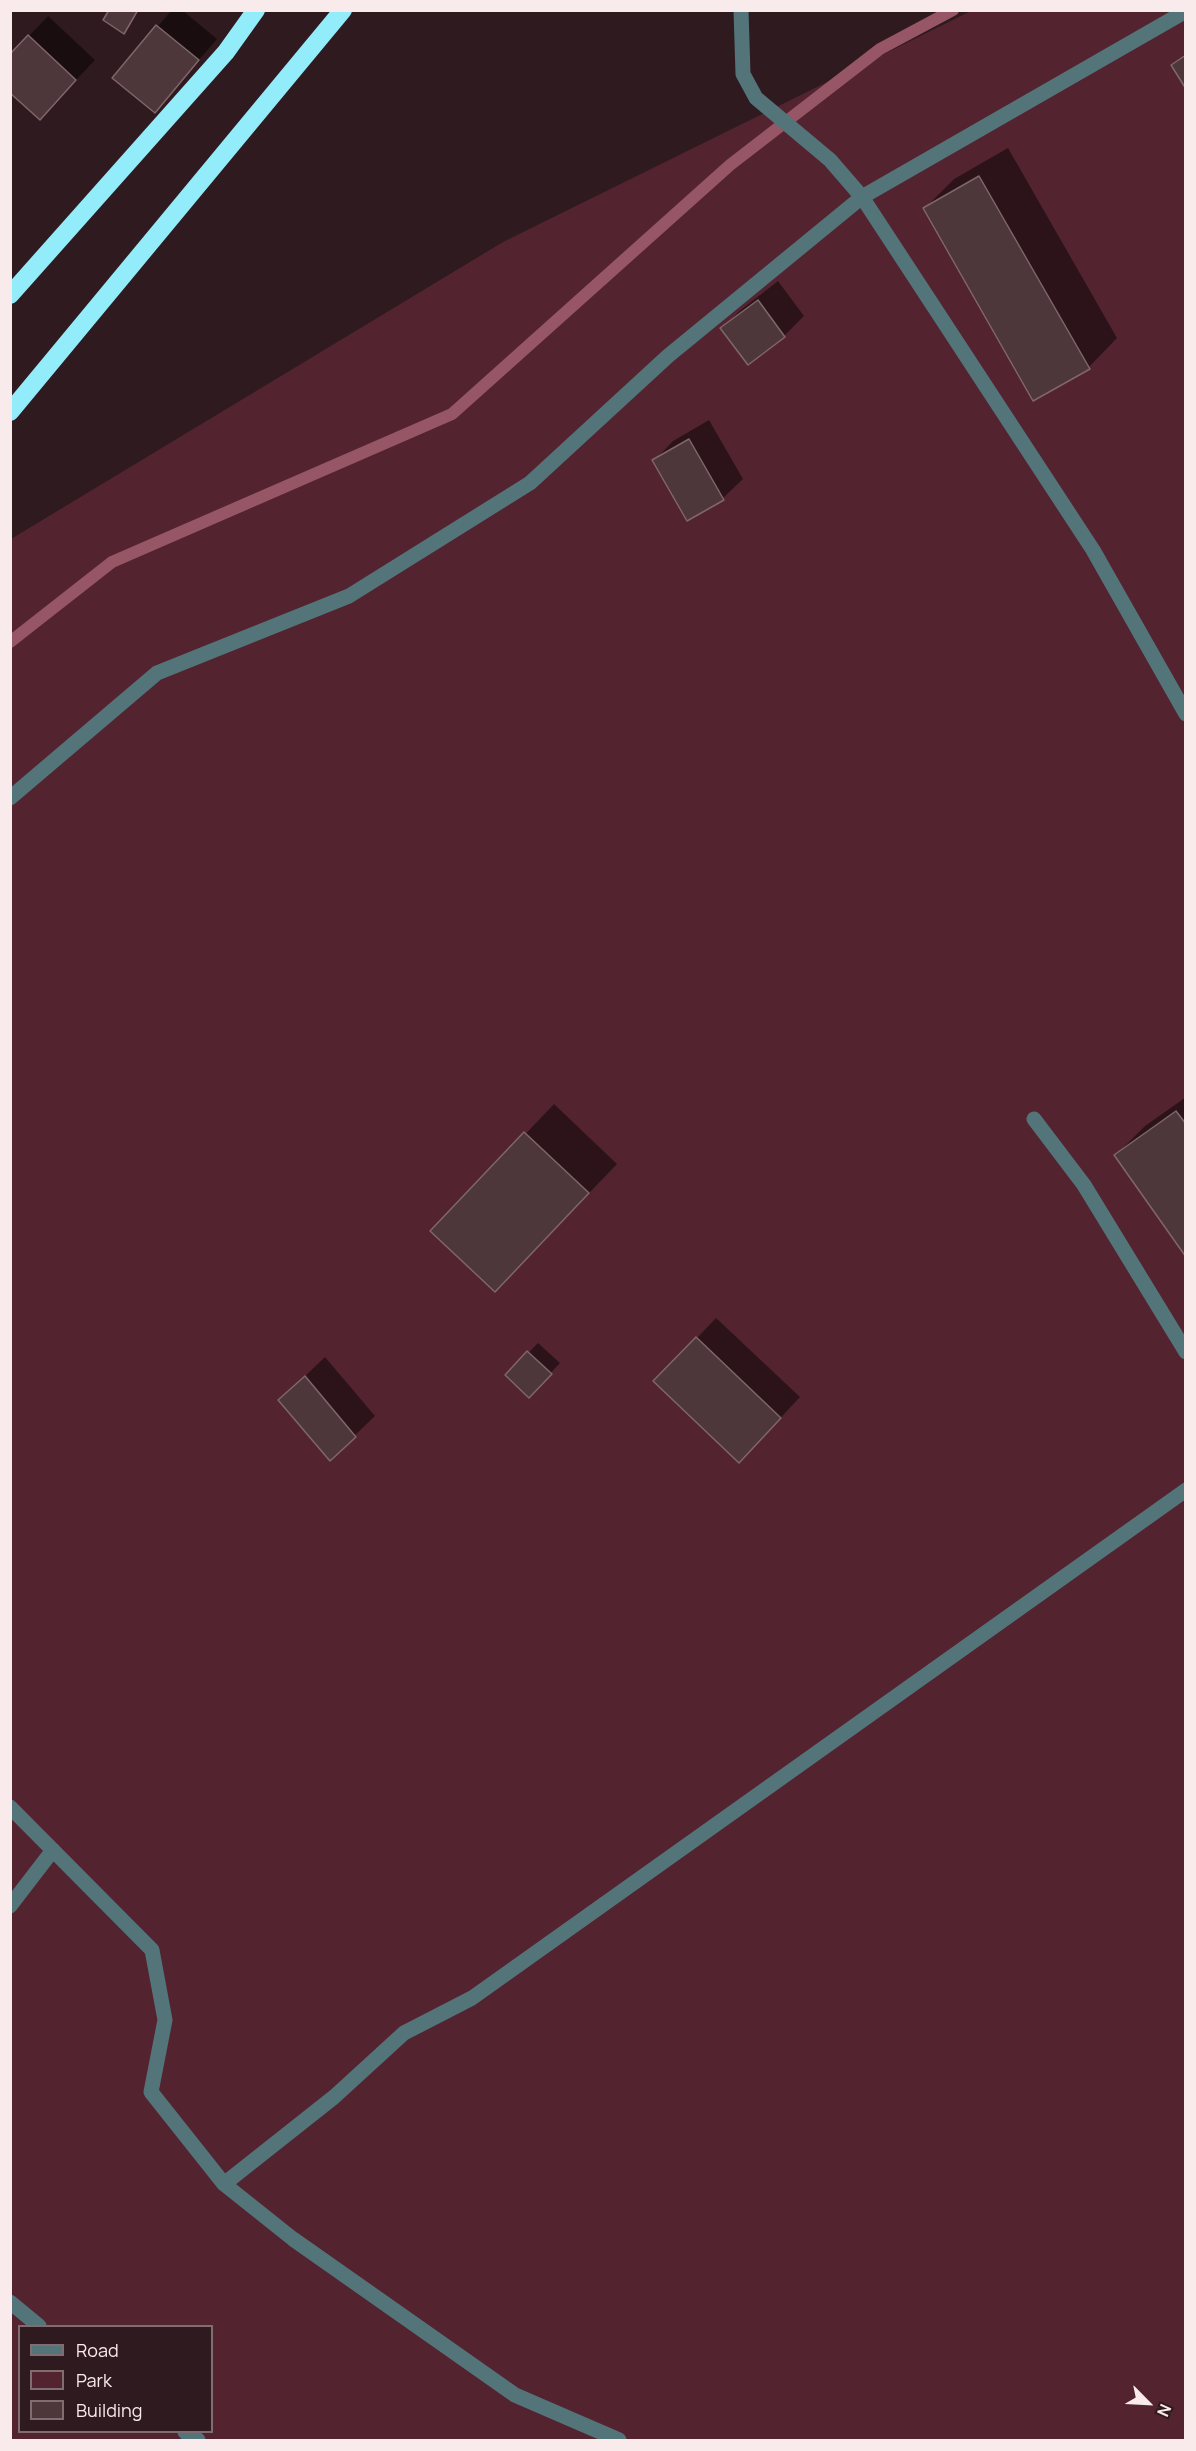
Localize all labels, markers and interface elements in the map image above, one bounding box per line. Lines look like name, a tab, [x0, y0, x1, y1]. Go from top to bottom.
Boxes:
legend	[18, 2325, 213, 2433]
text: Road	[76, 2338, 119, 2362]
text: Park	[76, 2368, 112, 2392]
north arrow	[1118, 2373, 1178, 2433]
text: Building	[76, 2398, 142, 2422]
text: N	[1152, 2401, 1177, 2420]

